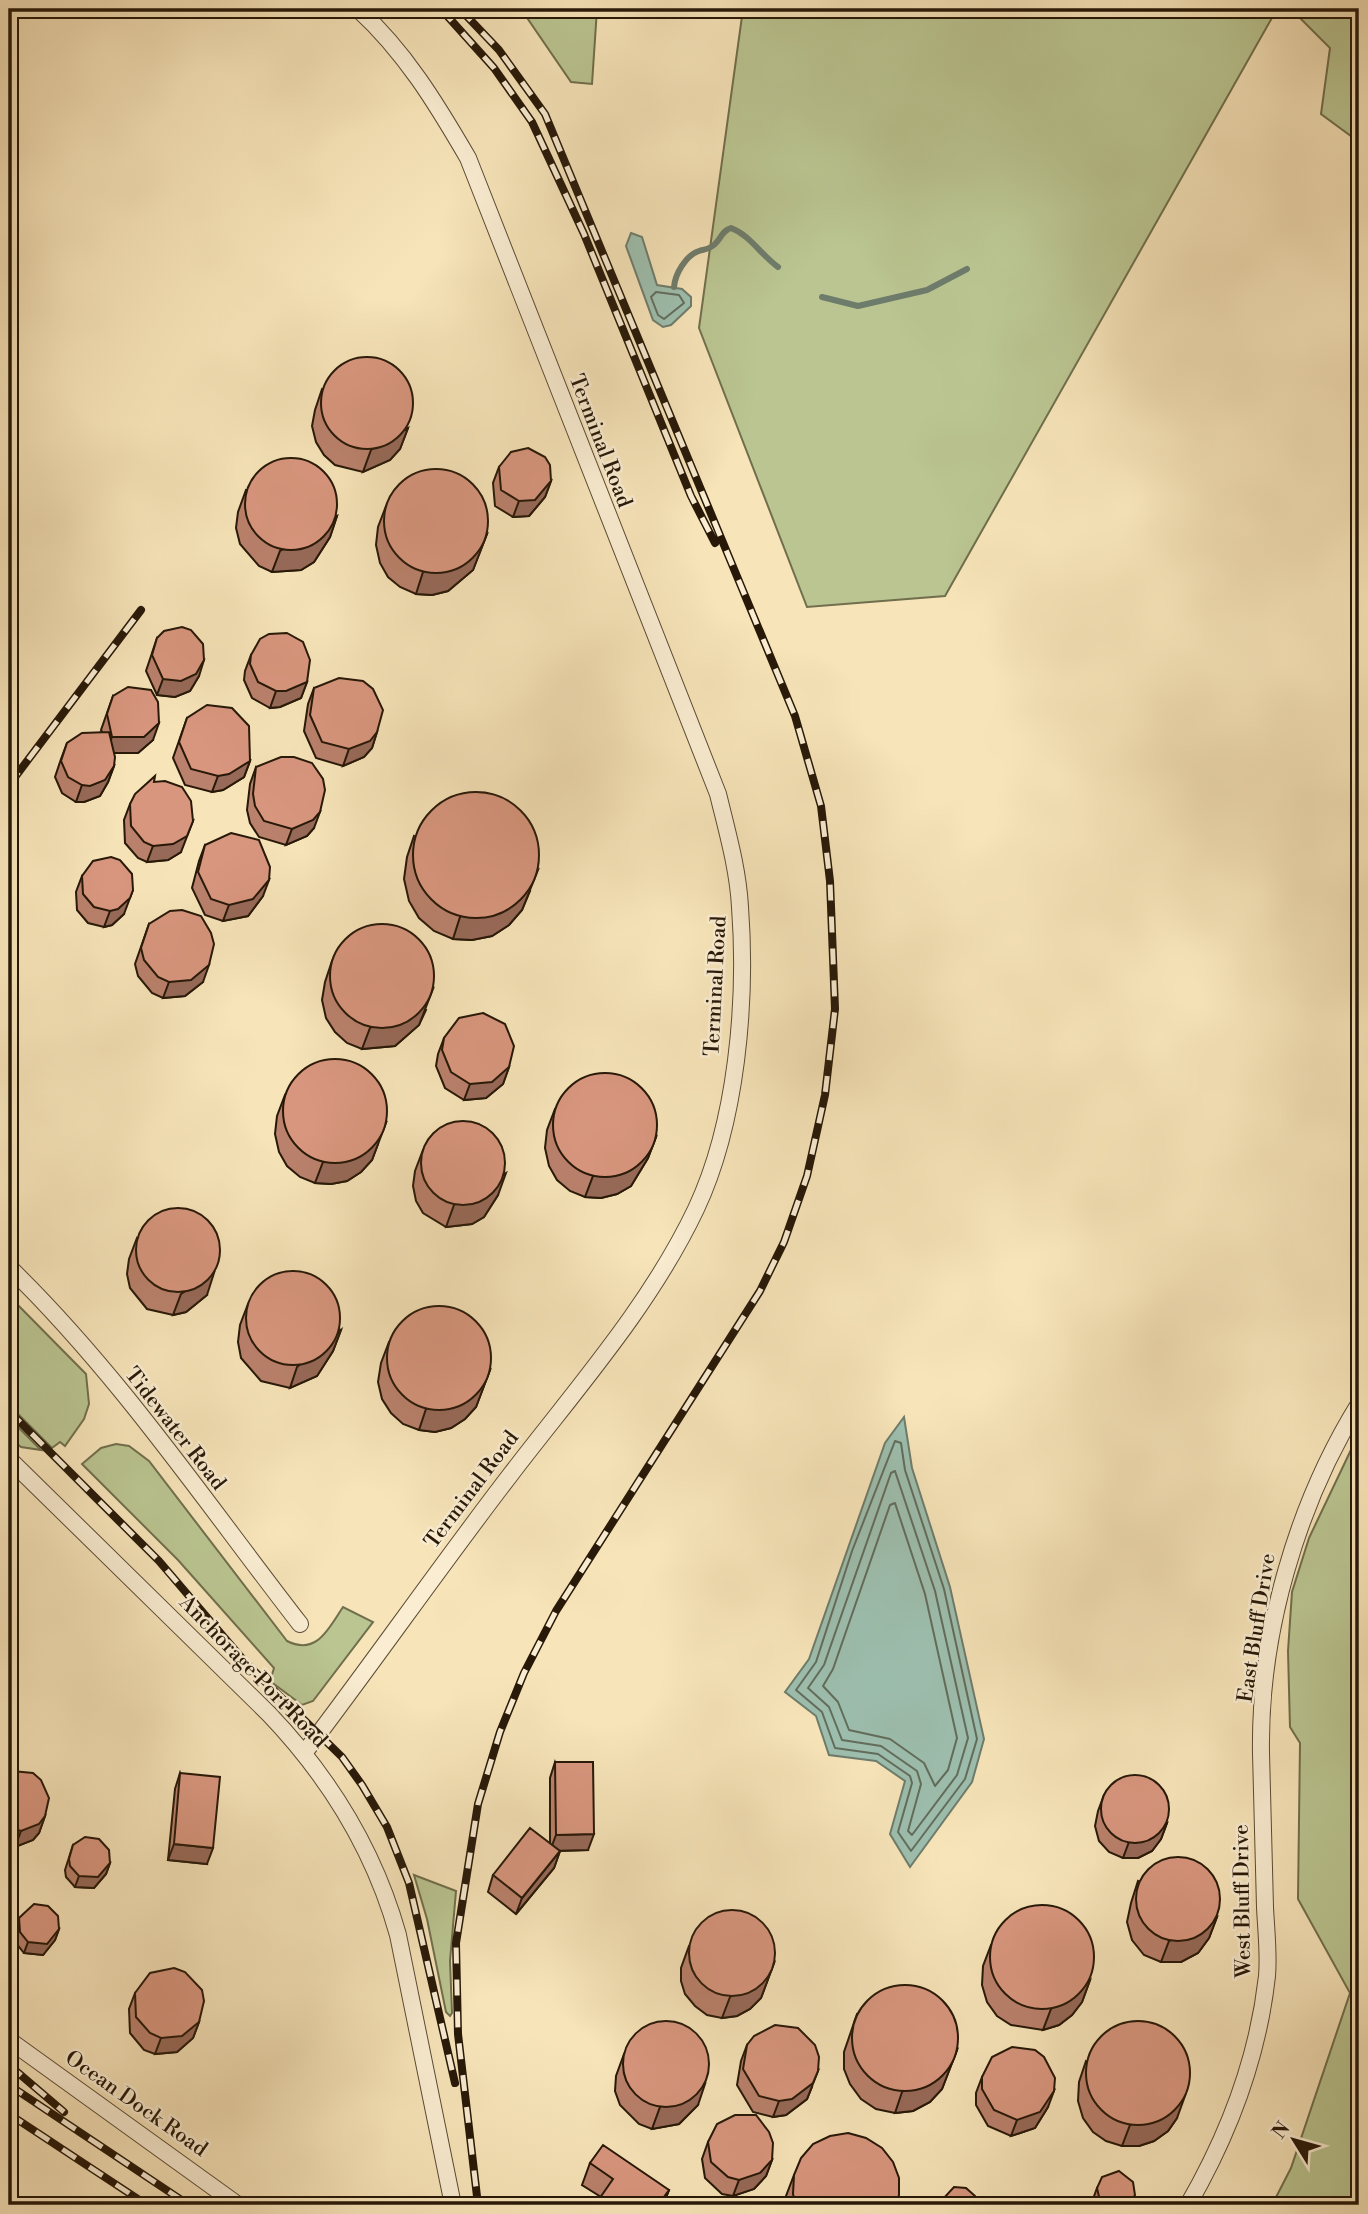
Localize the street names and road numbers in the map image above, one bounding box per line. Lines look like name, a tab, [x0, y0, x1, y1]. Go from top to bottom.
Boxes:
street label: Terminal Road	[563, 371, 637, 511]
street label: Terminal Road	[699, 915, 733, 1057]
street label: Tidewater Road	[119, 1362, 231, 1496]
street label: Terminal Road	[419, 1426, 525, 1554]
street label: East Bluff Drive	[1232, 1552, 1282, 1704]
street label: Anchorage Port Road	[173, 1590, 332, 1754]
street label: West Bluff Drive	[1229, 1824, 1257, 1979]
street label: Ocean Dock Road	[60, 2045, 212, 2163]

